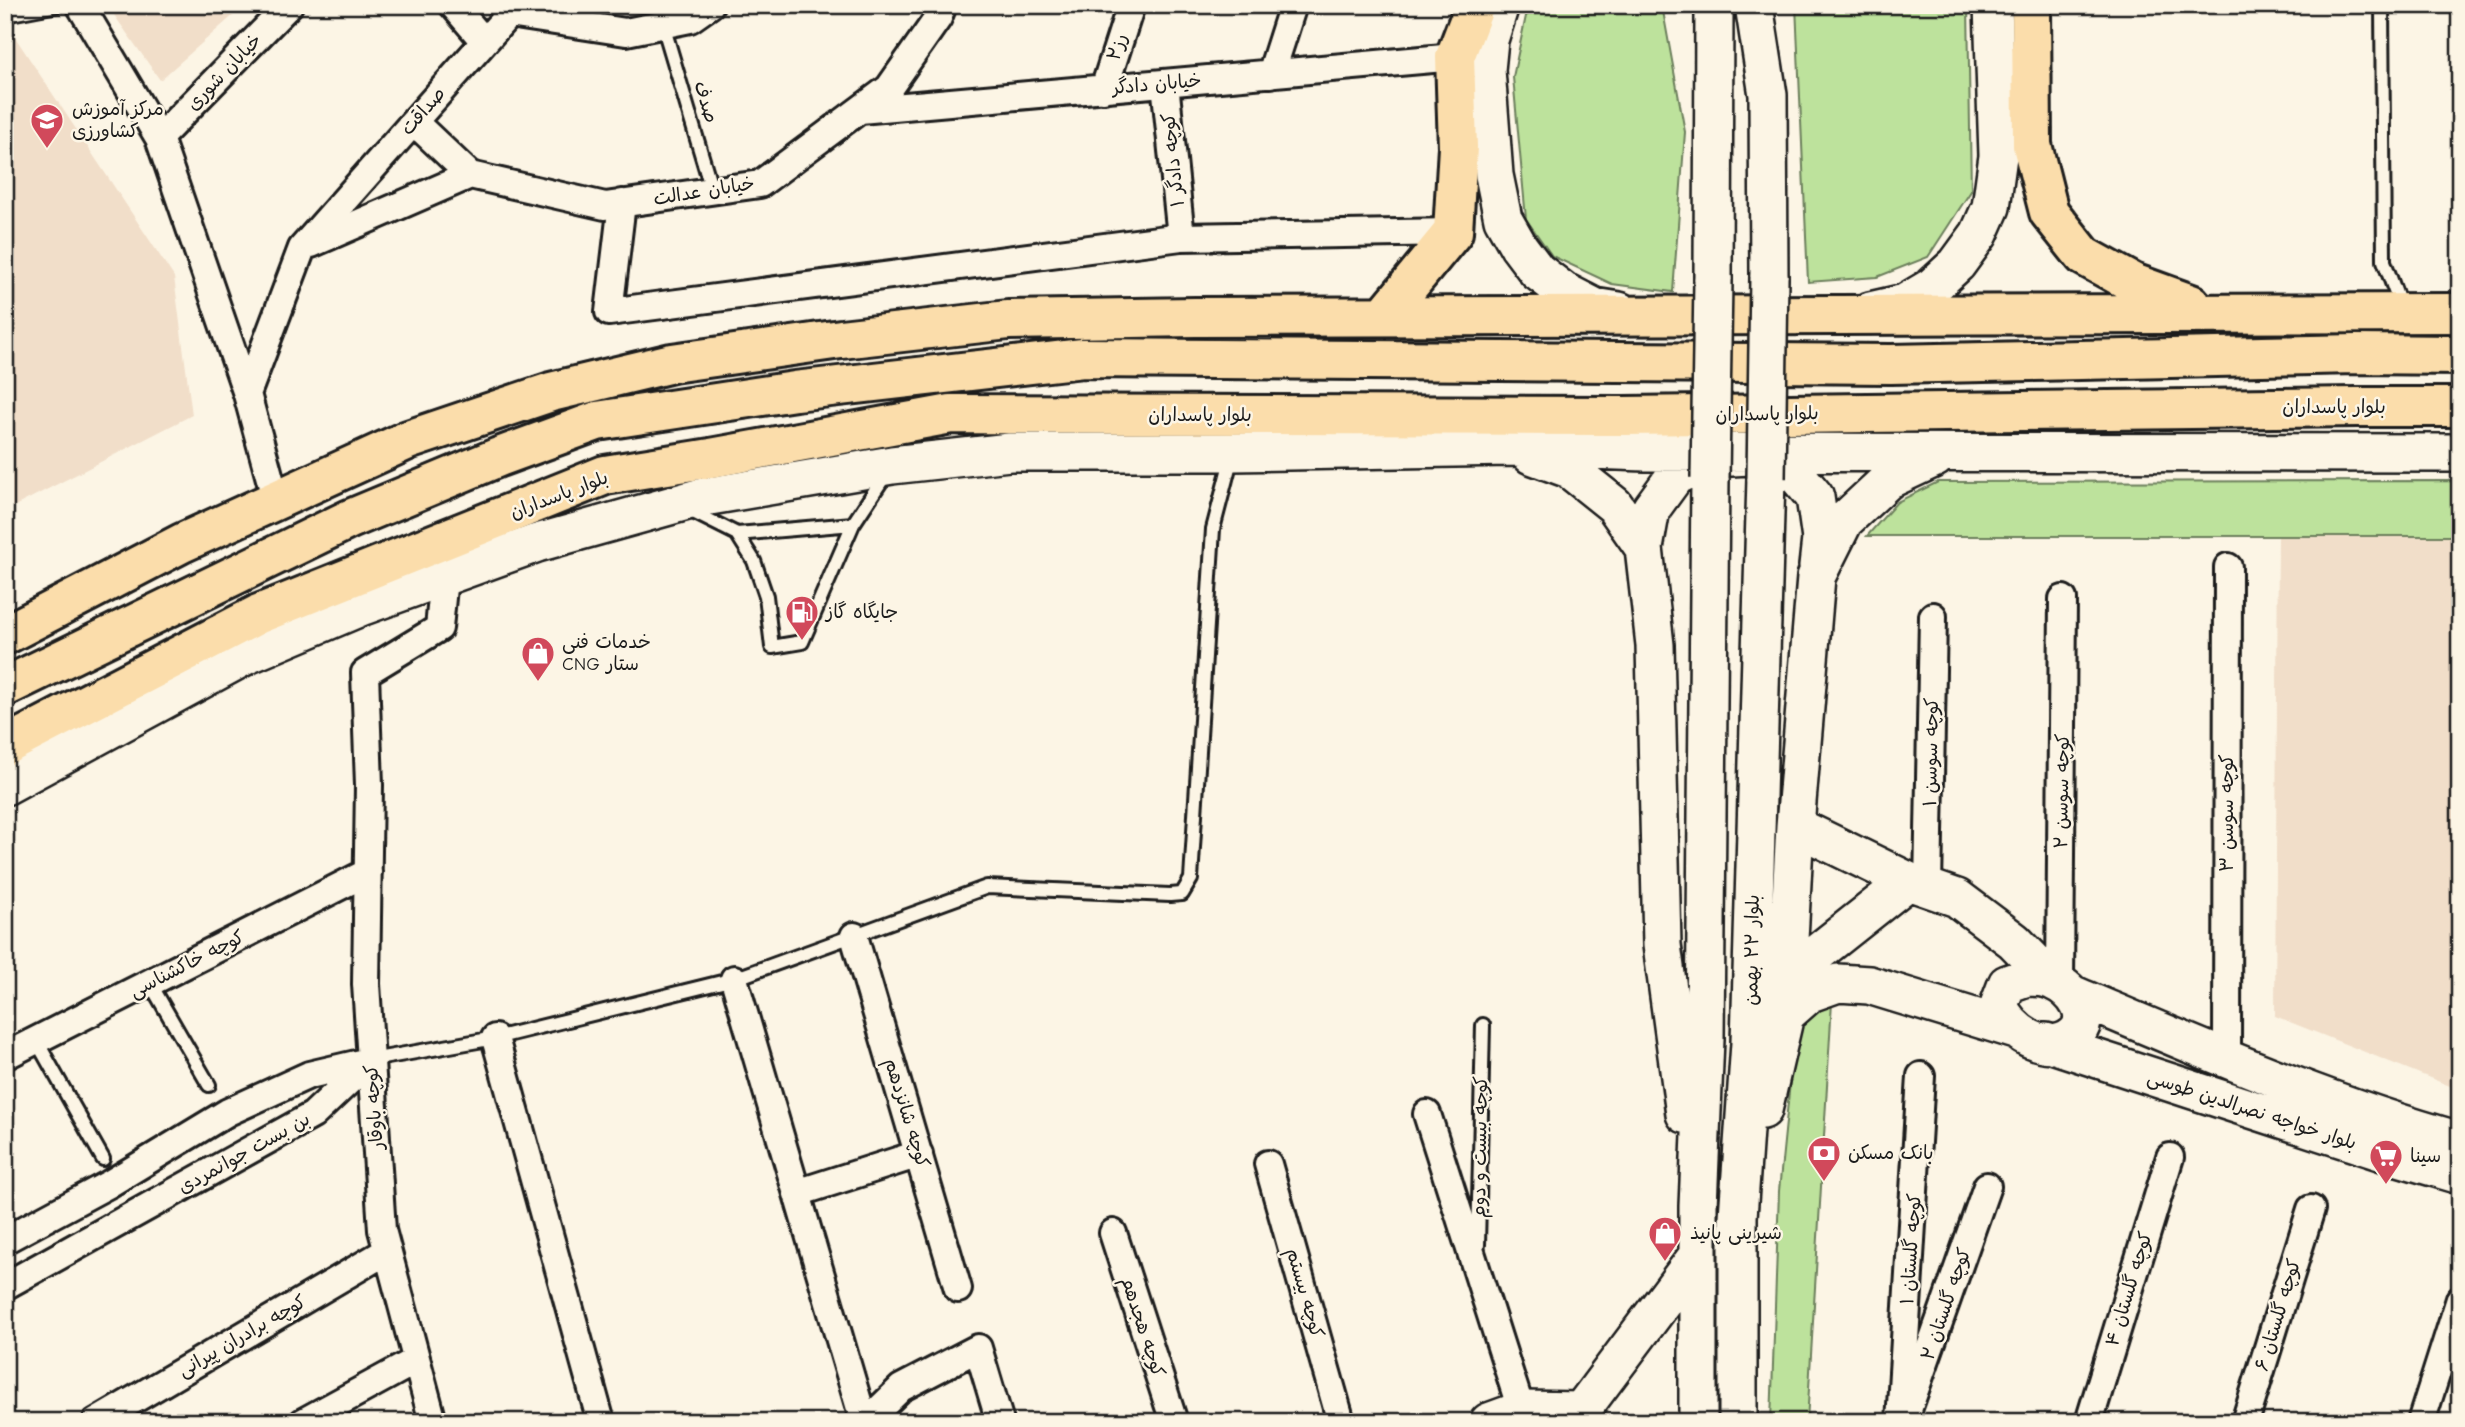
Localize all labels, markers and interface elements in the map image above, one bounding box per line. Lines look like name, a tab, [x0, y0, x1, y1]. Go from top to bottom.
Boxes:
street label: خیابان شوری	[182, 29, 266, 115]
street label: رز۲	[1102, 31, 1132, 63]
street label: خیابان دادگر	[1110, 69, 1202, 99]
street label: صدف	[690, 78, 722, 126]
street label: صداقت	[396, 82, 450, 140]
place label: مرکز آموزش کشاورزی	[72, 98, 164, 142]
school or university icon: مرکز آموزش کشاورزی	[28, 101, 66, 150]
street label: کوچه دادگر ۱	[1157, 112, 1190, 208]
street label: خیابان عدالت	[652, 172, 756, 210]
street label: بلوار پاسداران	[2282, 396, 2386, 419]
street label: بلوار پاسداران	[1715, 402, 1819, 427]
street label: بلوار پاسداران	[1148, 404, 1252, 427]
street label: بلوار پاسداران	[507, 466, 612, 525]
fuel station icon: جایگاه گاز	[783, 593, 821, 642]
place label: جایگاه گاز	[824, 601, 898, 623]
place label: خدمات فنی‌ CNG ستار	[562, 631, 651, 675]
shop icon: خدمات فنی‌ CNG ستار	[519, 634, 557, 683]
street label: کوچه سوسن ۱	[1919, 697, 1944, 807]
street label: کوچه سوسن ۲	[2050, 733, 2075, 849]
street label: کوچه سوسن ۳	[2216, 754, 2239, 872]
street label: بلوار ۲۲ بهمن	[1740, 894, 1764, 1006]
street label: کوچه خاکشناسی	[126, 926, 249, 1003]
street label: کوچه شانزدهم	[877, 1056, 934, 1171]
street label: کوچه باوقار	[360, 1064, 389, 1152]
street label: بلوار خواجه نصرالدین طوسی	[2144, 1066, 2359, 1155]
street label: کوچه بیست و دوم	[1468, 1076, 1495, 1218]
street label: بن بست جوانمردی	[174, 1108, 314, 1199]
bank icon: بانک مسکن	[1805, 1134, 1843, 1183]
supermarket icon: سینا	[2367, 1137, 2405, 1186]
place label: بانک مسکن	[1848, 1142, 1934, 1164]
place label: سینا	[2410, 1145, 2441, 1167]
street label: کوچه گلستان ۱	[1896, 1193, 1927, 1305]
shop icon: شیرینی پانیذ	[1646, 1214, 1684, 1263]
place label: شیرینی پانیذ	[1690, 1222, 1782, 1245]
street label: کوچه گلستان ۴	[2101, 1229, 2158, 1349]
street label: کوچه گلستان ۲	[1916, 1245, 1976, 1363]
street label: کوچه بیستم	[1279, 1246, 1328, 1341]
street label: کوچه گلستان ۶	[2251, 1256, 2306, 1374]
street label: کوچه هجدهم	[1114, 1274, 1170, 1381]
street label: کوچه برادران پیرانی	[174, 1290, 311, 1383]

